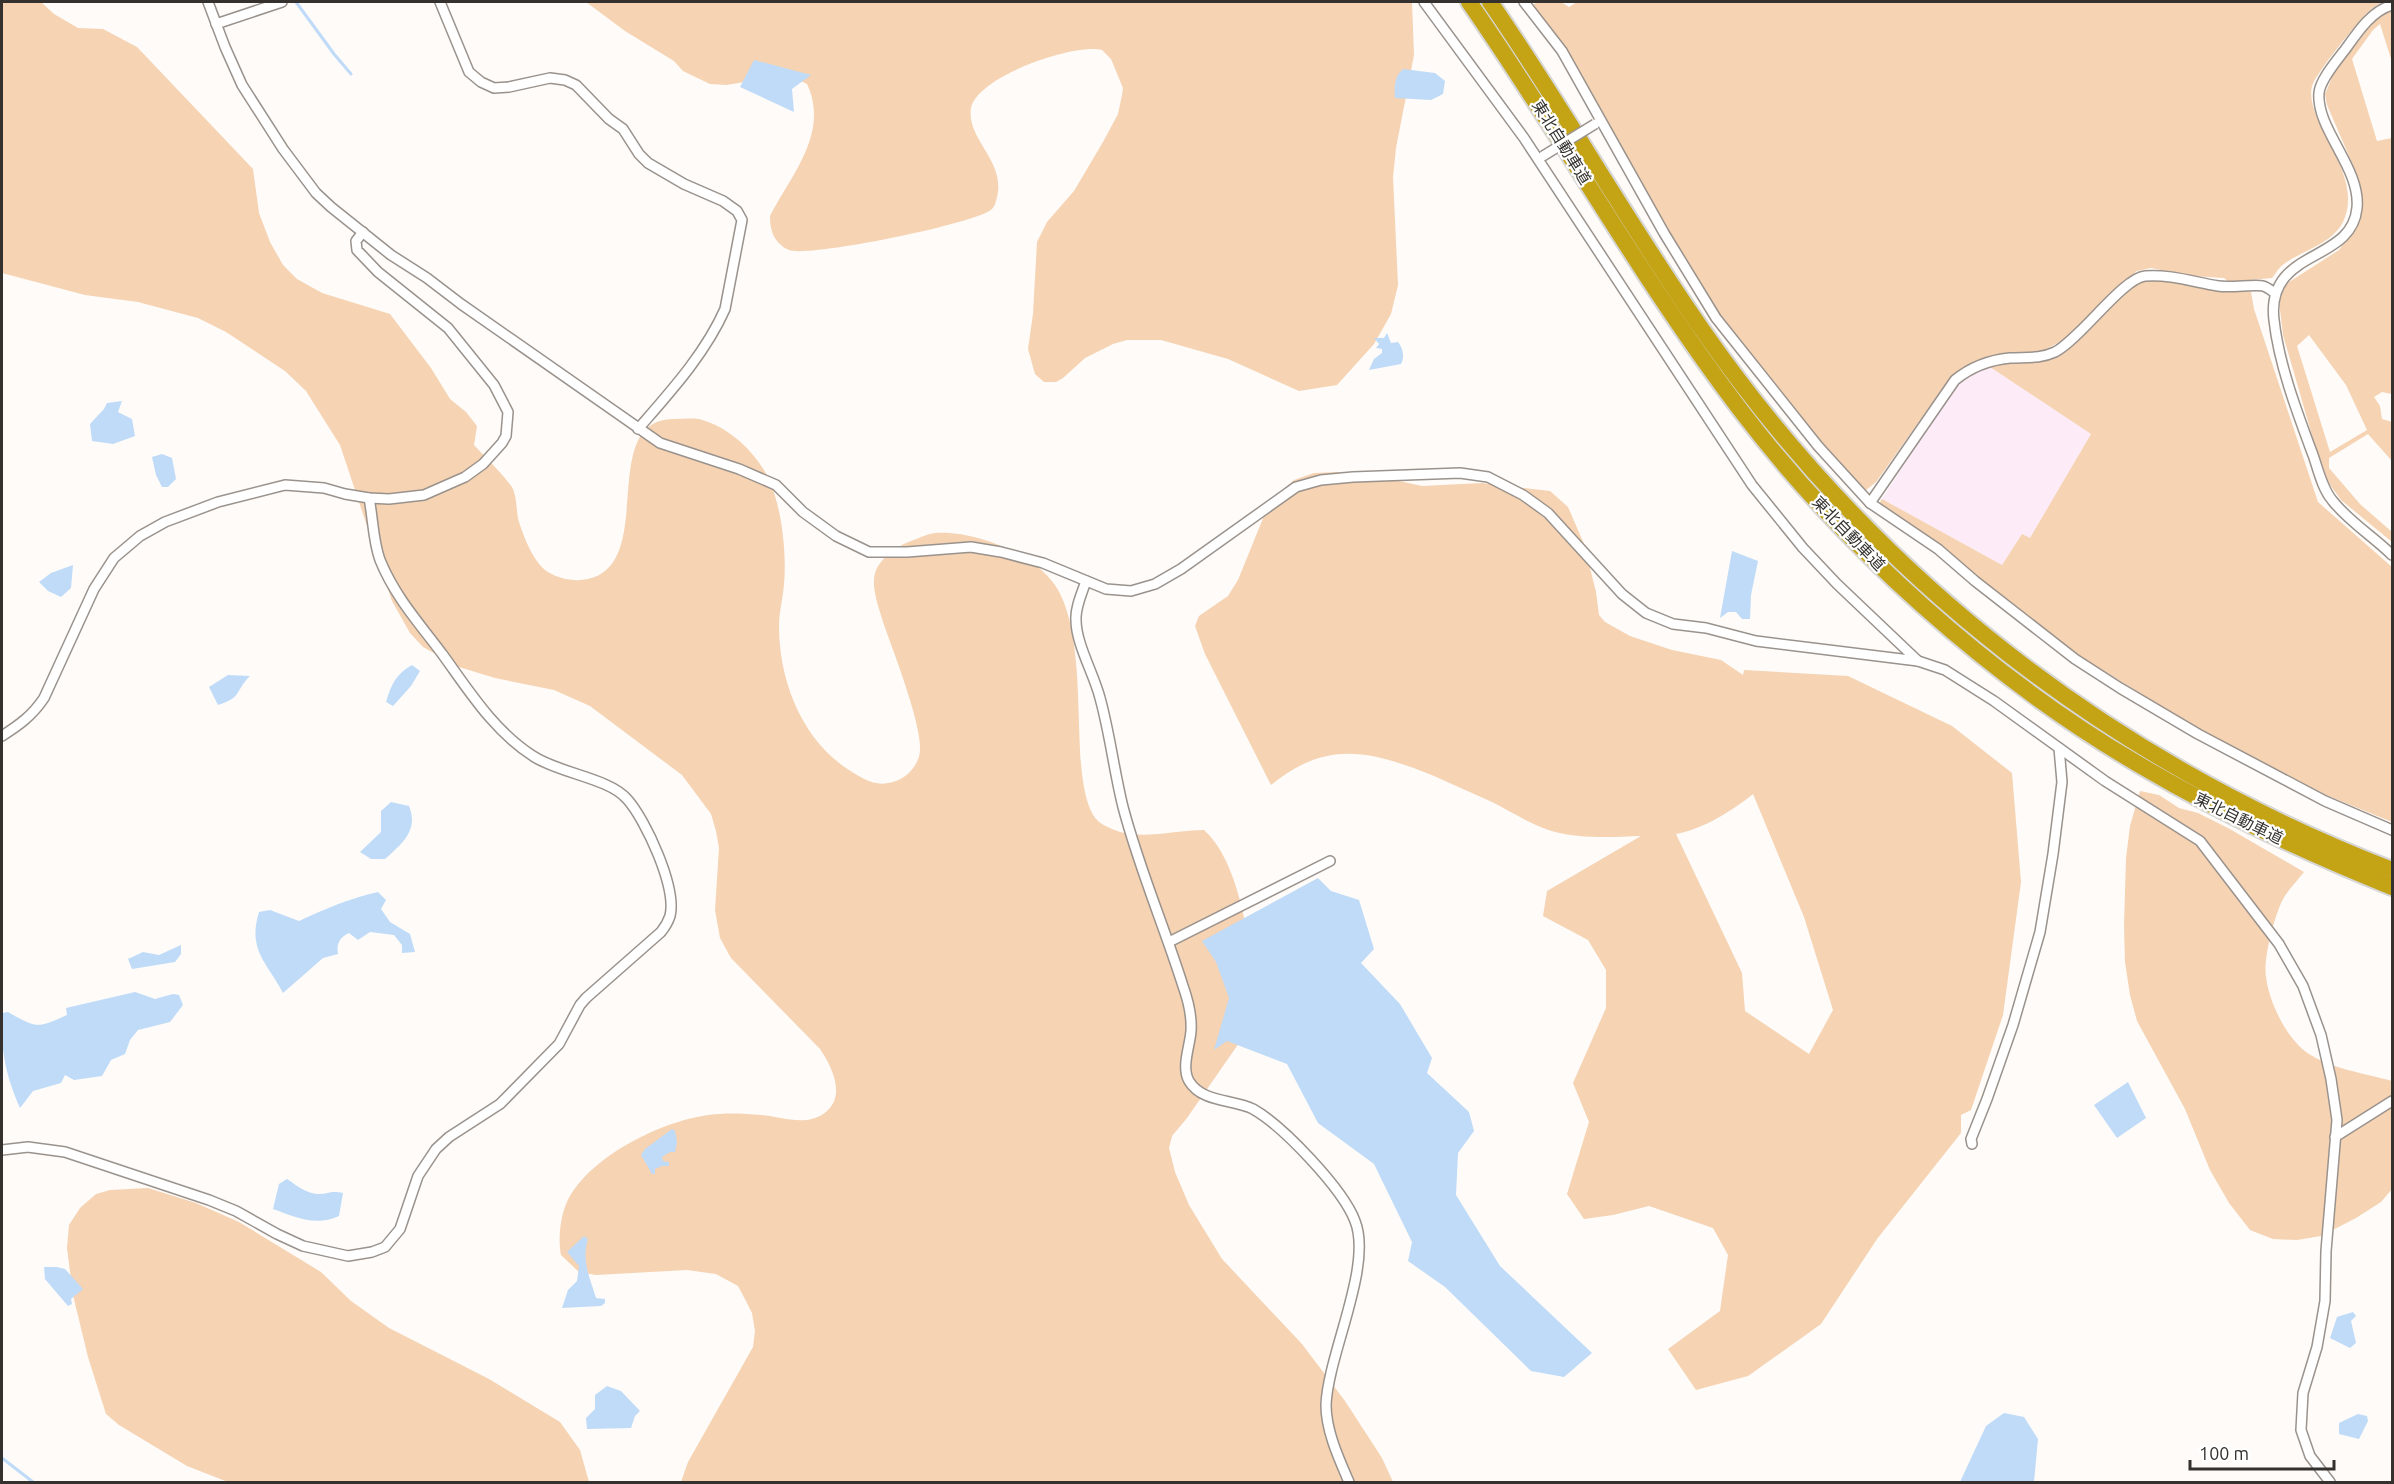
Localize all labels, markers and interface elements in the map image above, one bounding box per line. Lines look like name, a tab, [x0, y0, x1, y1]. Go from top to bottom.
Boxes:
street label: 東北自動車道	[1529, 97, 1595, 187]
street label: 東北自動車道	[1809, 492, 1889, 574]
street label: 東北自動車道	[2192, 789, 2286, 847]
scale bar	[2190, 1433, 2334, 1471]
text: 100 m	[2199, 1443, 2249, 1463]

